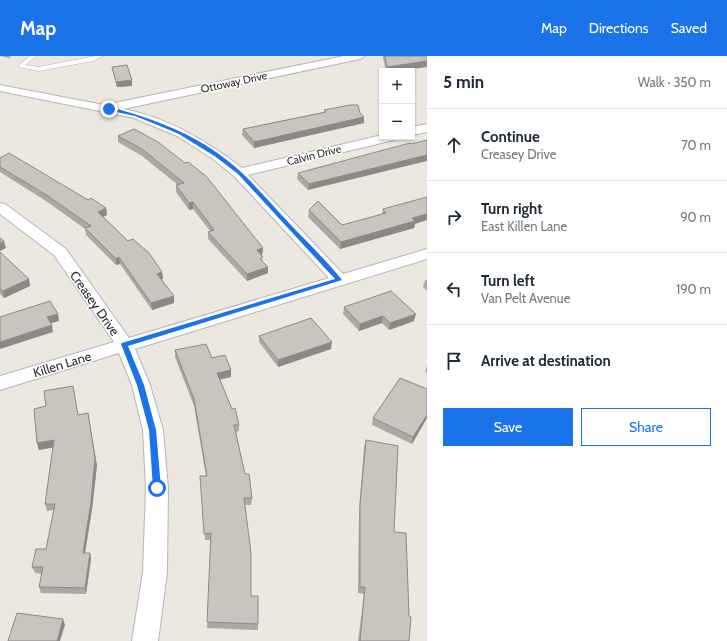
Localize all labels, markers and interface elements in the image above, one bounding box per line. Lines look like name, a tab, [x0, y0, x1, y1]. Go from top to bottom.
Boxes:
text: Map	[20, 17, 56, 40]
text: Map	[541, 19, 567, 37]
text: Directions	[589, 19, 649, 37]
text: Saved	[671, 19, 707, 37]
street label: Ottoway Drive	[200, 68, 269, 96]
map controls	[379, 68, 415, 140]
button: +	[379, 68, 415, 104]
text: 5 min	[443, 72, 484, 92]
text: Walk · 350 m	[638, 74, 711, 90]
route end	[100, 100, 118, 118]
button: −	[379, 104, 415, 140]
text: Continue	[481, 128, 540, 146]
icon: ahead	[443, 134, 465, 156]
text: 70 m	[681, 137, 711, 153]
street label: Calvin Drive	[285, 141, 343, 169]
text: Creasey Drive	[481, 146, 556, 162]
text: Turn right	[481, 200, 542, 218]
icon: right	[443, 206, 465, 228]
text: 90 m	[680, 209, 711, 225]
text: East Killen Lane	[481, 218, 567, 234]
street label: Creasey Drive	[67, 268, 123, 339]
text: Turn left	[481, 272, 535, 290]
icon: left	[443, 278, 465, 300]
text: 190 m	[676, 281, 711, 297]
text: Van Pelt Avenue	[481, 290, 570, 306]
street label: Killen Lane	[31, 347, 93, 380]
icon: arrive	[443, 350, 465, 372]
text: Arrive at destination	[481, 352, 611, 370]
button: Save	[443, 408, 573, 446]
button: Share	[581, 408, 711, 446]
route start	[148, 479, 166, 497]

